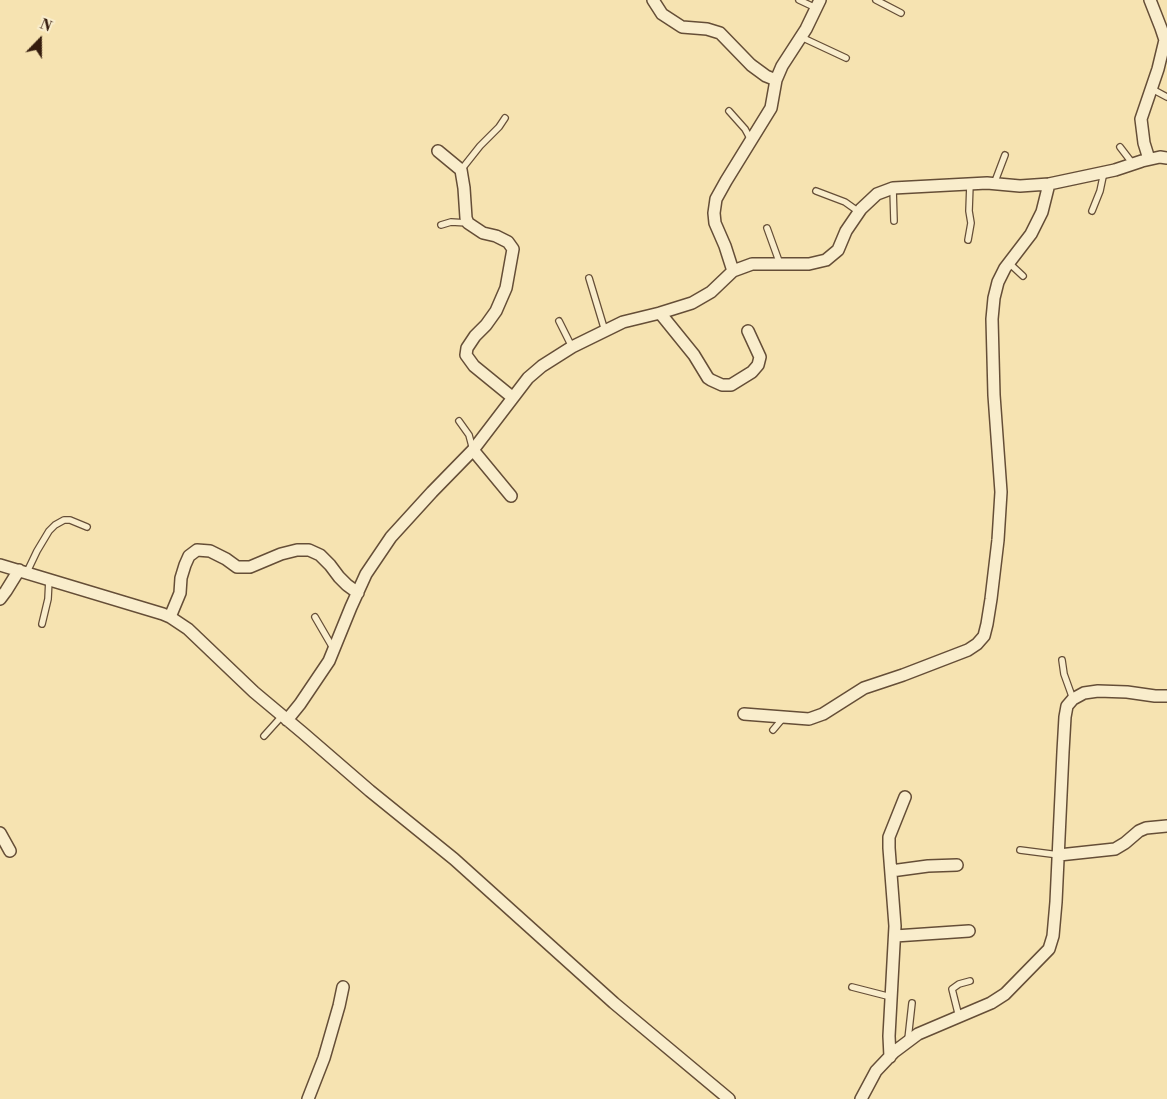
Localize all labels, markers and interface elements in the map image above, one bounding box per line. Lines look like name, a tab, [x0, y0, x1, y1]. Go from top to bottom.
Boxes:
north arrow	[15, 15, 65, 65]
text: N	[37, 16, 54, 37]

